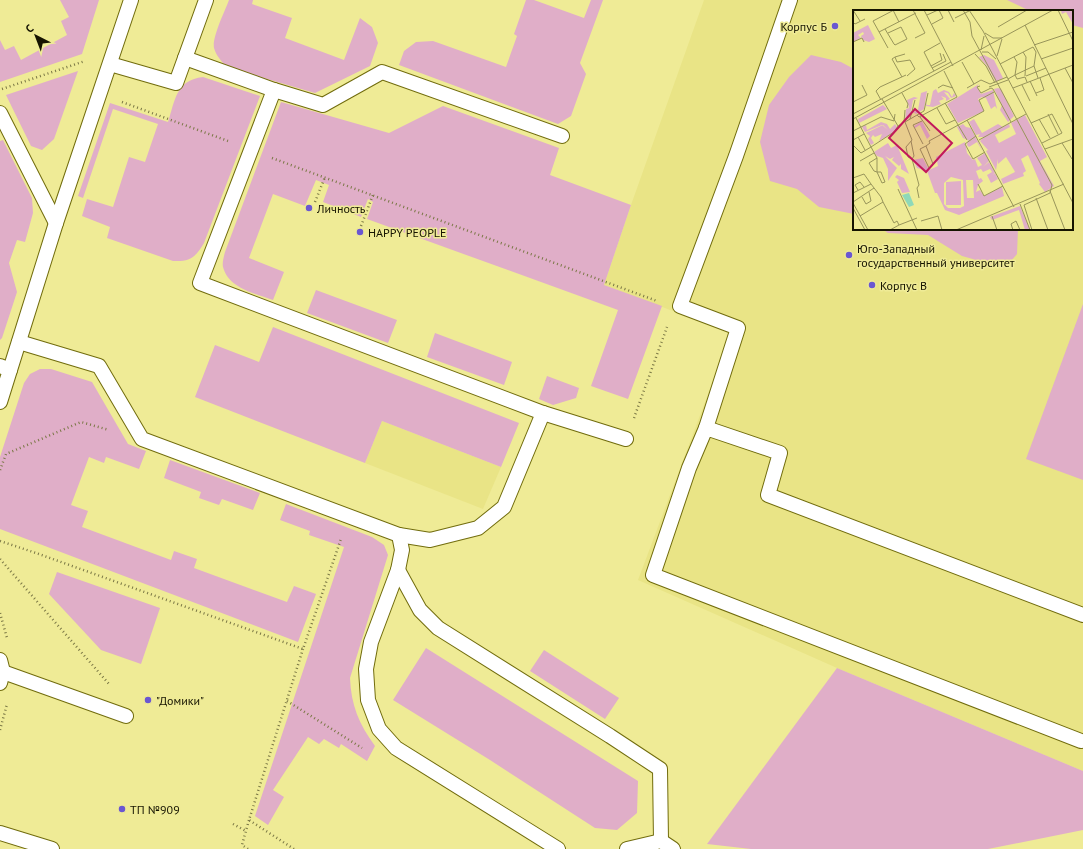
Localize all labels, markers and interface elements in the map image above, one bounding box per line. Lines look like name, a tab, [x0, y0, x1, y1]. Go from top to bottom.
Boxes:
inset map	[853, 10, 1073, 230]
north arrow	[16, 16, 56, 56]
place label: Корпус Б	[780, 19, 827, 34]
text: С	[22, 21, 36, 36]
marker: Корпус Б	[830, 21, 840, 31]
place label: Личность	[316, 201, 366, 216]
marker: Личность	[304, 203, 314, 213]
place label: HAPPY PEOPLE	[368, 225, 447, 240]
marker: HAPPY PEOPLE	[355, 227, 365, 237]
place label: Юго-Западный государственный университет	[857, 241, 1015, 270]
marker: Юго-Западный государственный университет	[844, 250, 854, 260]
place label: Корпус В	[880, 278, 927, 293]
marker: Корпус В	[867, 280, 877, 290]
place label: "Домики"	[156, 693, 204, 708]
marker: "Домики"	[143, 695, 153, 705]
place label: ТП №909	[130, 802, 180, 817]
marker: ТП №909	[117, 804, 127, 814]

